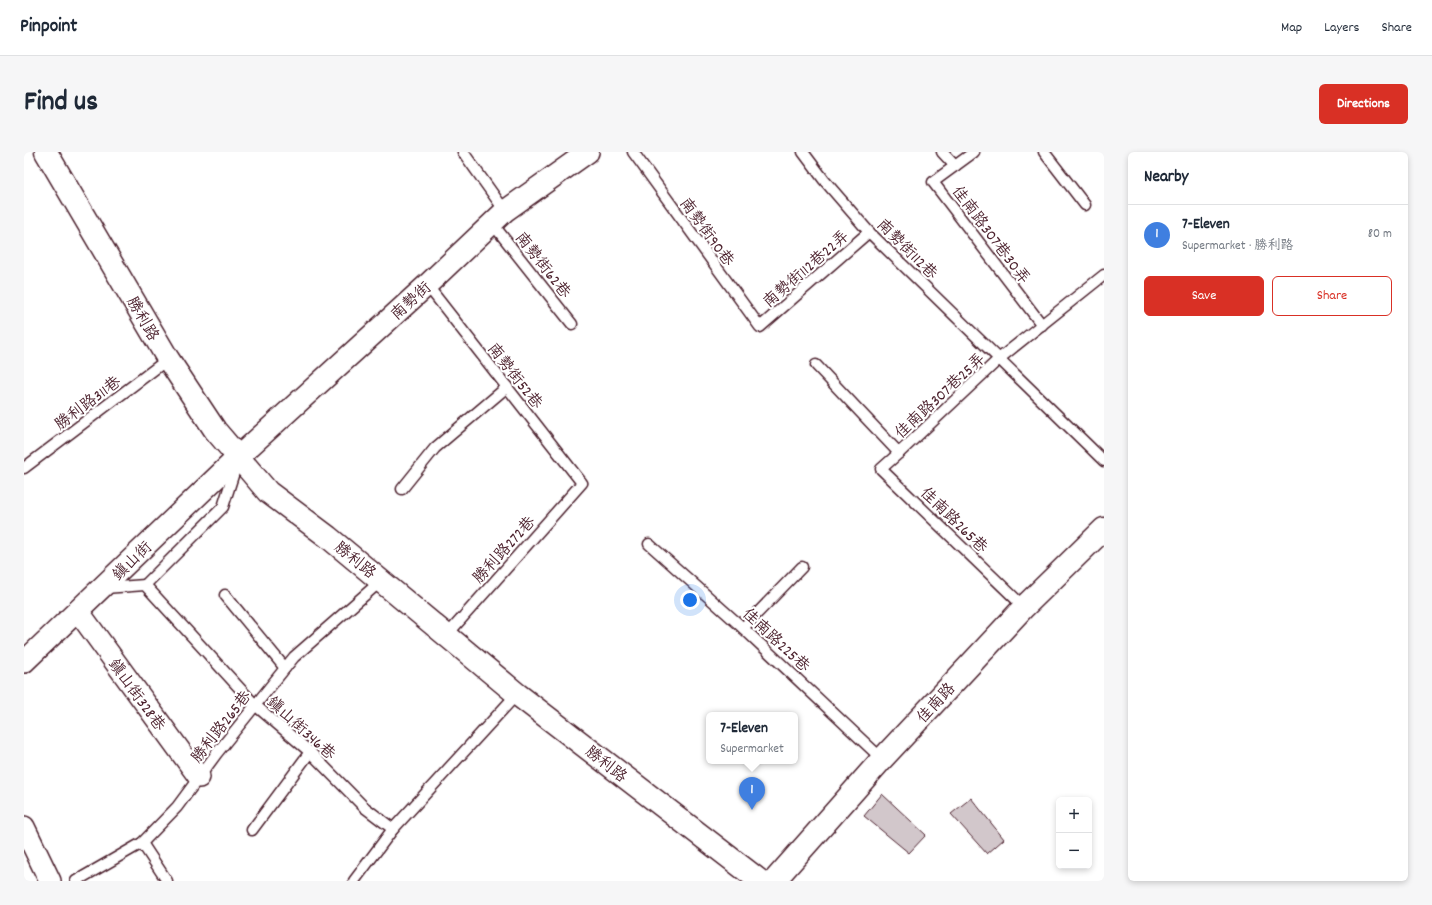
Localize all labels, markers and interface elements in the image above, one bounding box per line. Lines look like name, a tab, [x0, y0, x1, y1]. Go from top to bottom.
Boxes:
text: Pinpoint	[20, 14, 77, 41]
text: Map	[1281, 18, 1302, 38]
text: Layers	[1324, 18, 1359, 38]
text: Share	[1381, 18, 1412, 38]
text: Find us	[24, 84, 98, 124]
button: Directions	[1319, 84, 1408, 124]
text: Nearby	[1144, 166, 1188, 190]
street label: 佳南路307巷30弄	[945, 182, 1035, 289]
street label: 南勢街90巷	[673, 193, 739, 272]
street label: 南勢街112巷	[871, 214, 942, 285]
text: 7-Eleven	[1182, 214, 1230, 236]
text: 1	[1156, 225, 1158, 244]
text: 80 m	[1368, 225, 1392, 244]
street label: 南勢街112巷22弄	[758, 226, 855, 314]
street label: 南勢街62巷	[509, 227, 575, 304]
text: Supermarket · 勝利路	[1182, 237, 1294, 256]
button: Save	[1144, 276, 1264, 316]
button: Share	[1272, 276, 1392, 316]
street label: 南勢街	[386, 277, 437, 326]
street label: 勝利路	[120, 293, 164, 346]
street label: 南勢街52巷	[481, 339, 547, 415]
street label: 佳南路307巷25弄	[890, 349, 991, 445]
street label: 勝利路311巷	[50, 371, 127, 437]
street label: 佳南路265巷	[914, 483, 992, 559]
street label: 勝利路272巷	[468, 512, 542, 590]
street label: 鎮山街	[107, 537, 158, 587]
street label: 勝利路	[329, 537, 380, 585]
your location	[680, 590, 700, 610]
street label: 佳南路225巷	[736, 603, 814, 678]
street label: 鎮山街328巷	[102, 655, 170, 736]
street label: 佳南路	[912, 678, 962, 729]
street label: 勝利路265巷	[186, 686, 258, 769]
street label: 鎮山街346巷	[261, 692, 340, 766]
popup	[706, 712, 798, 764]
text: 7-Eleven	[720, 718, 768, 740]
text: Supermarket	[720, 740, 784, 759]
street label: 勝利路	[579, 741, 631, 789]
pin: 1	[739, 777, 765, 810]
map controls	[1056, 797, 1092, 869]
button: +	[1056, 797, 1092, 833]
button: −	[1056, 833, 1092, 869]

